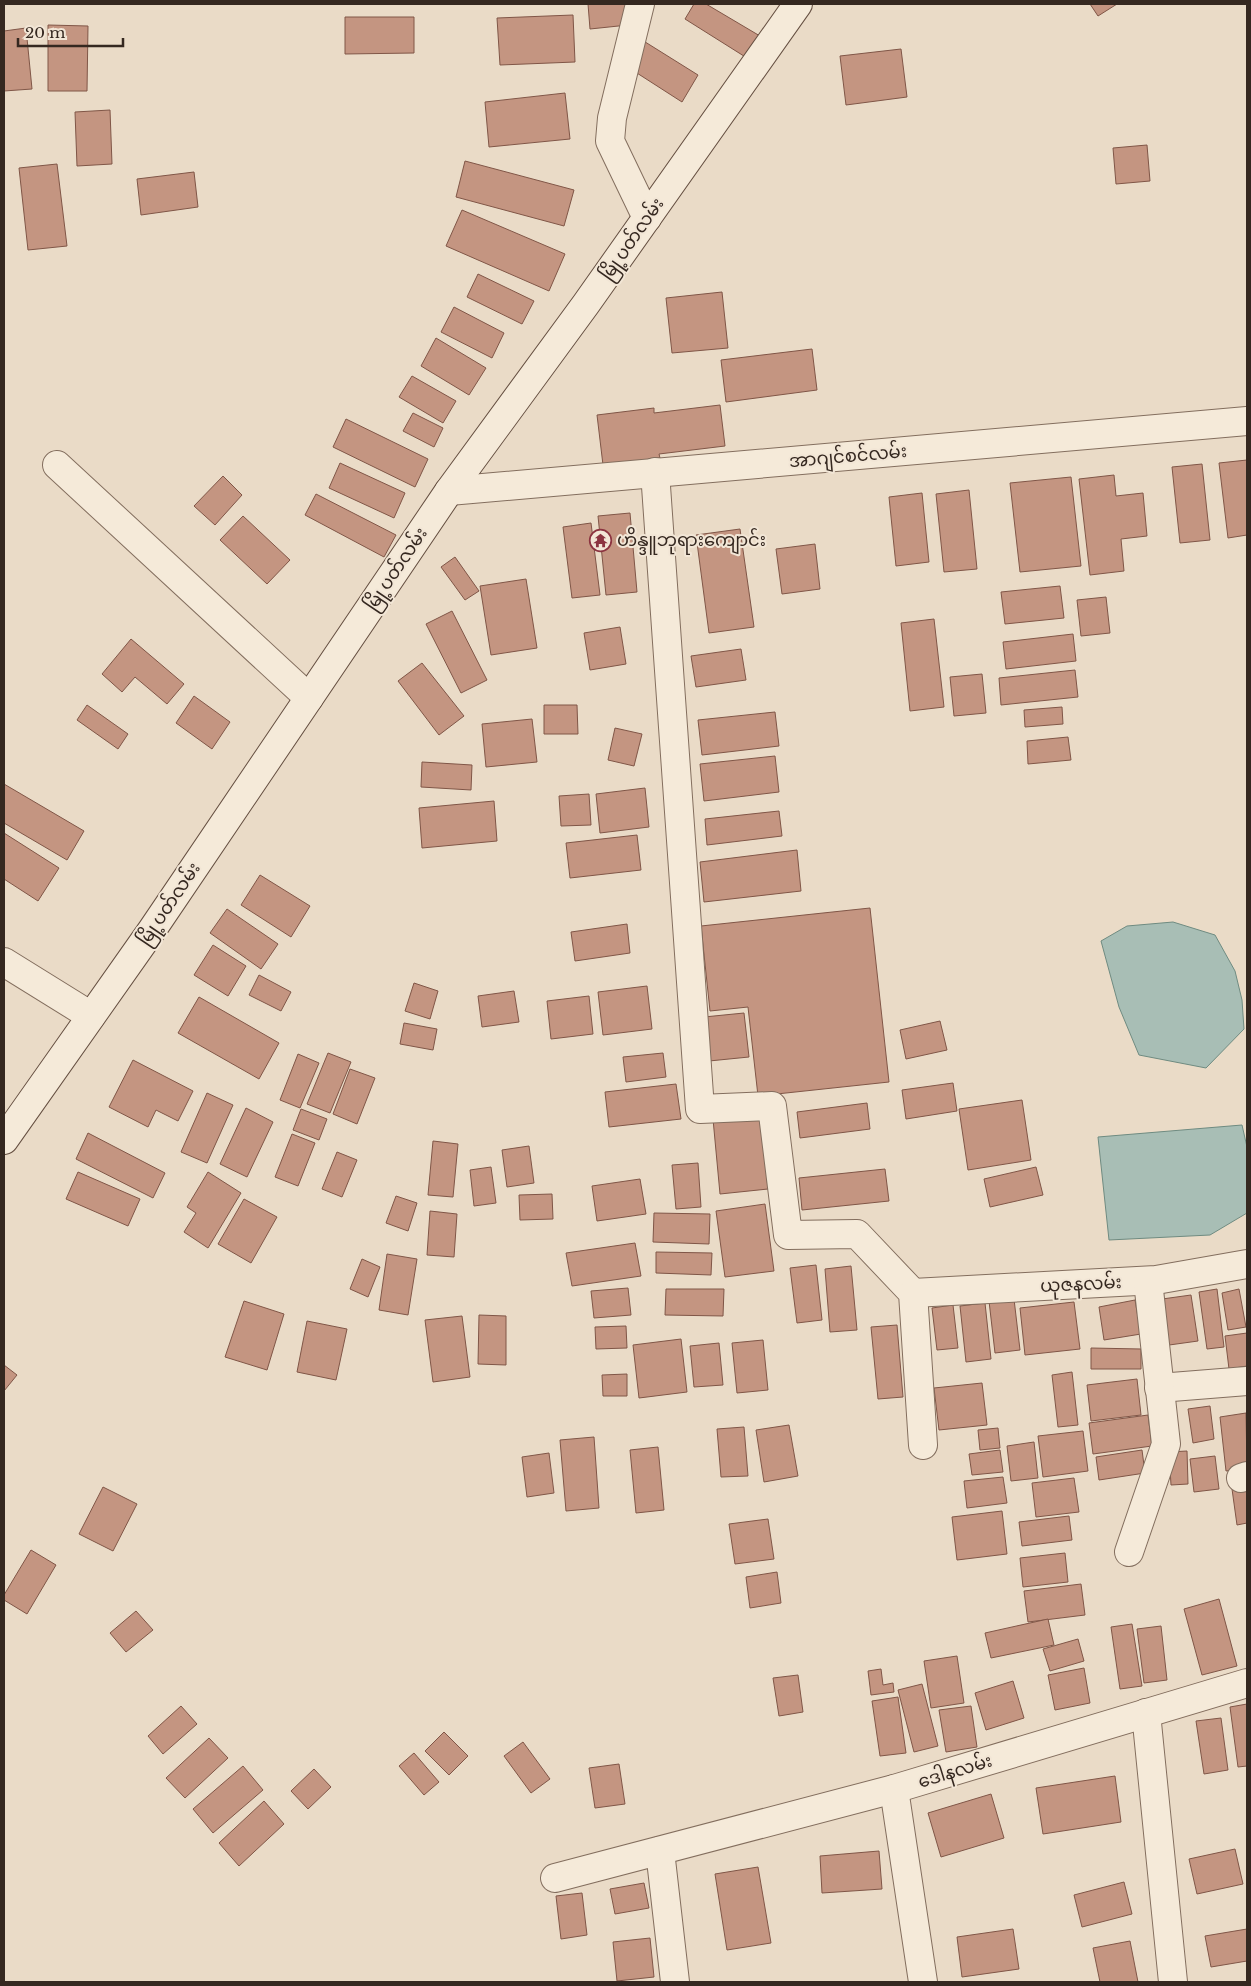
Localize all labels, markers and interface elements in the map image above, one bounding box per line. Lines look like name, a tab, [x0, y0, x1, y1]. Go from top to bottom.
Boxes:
scale bar	[18, 15, 122, 47]
text: 20 m	[25, 23, 65, 42]
street label: မြို့ပတ်လမ်း	[593, 192, 672, 287]
street label: အာဂျင်စင်လမ်း	[788, 438, 908, 476]
street label: မြို့ပတ်လမ်း	[358, 521, 435, 617]
place label: ဟိန္ဒူဘုရားကျောင်း	[617, 526, 766, 555]
temple icon: ဟိန္ဒူဘုရားကျောင်း	[589, 528, 613, 552]
street label: မြို့ပတ်လမ်း	[131, 856, 208, 952]
street label: ယုဇနလမ်း	[1040, 1269, 1122, 1301]
street label: ဒေါနလမ်း	[915, 1747, 996, 1797]

